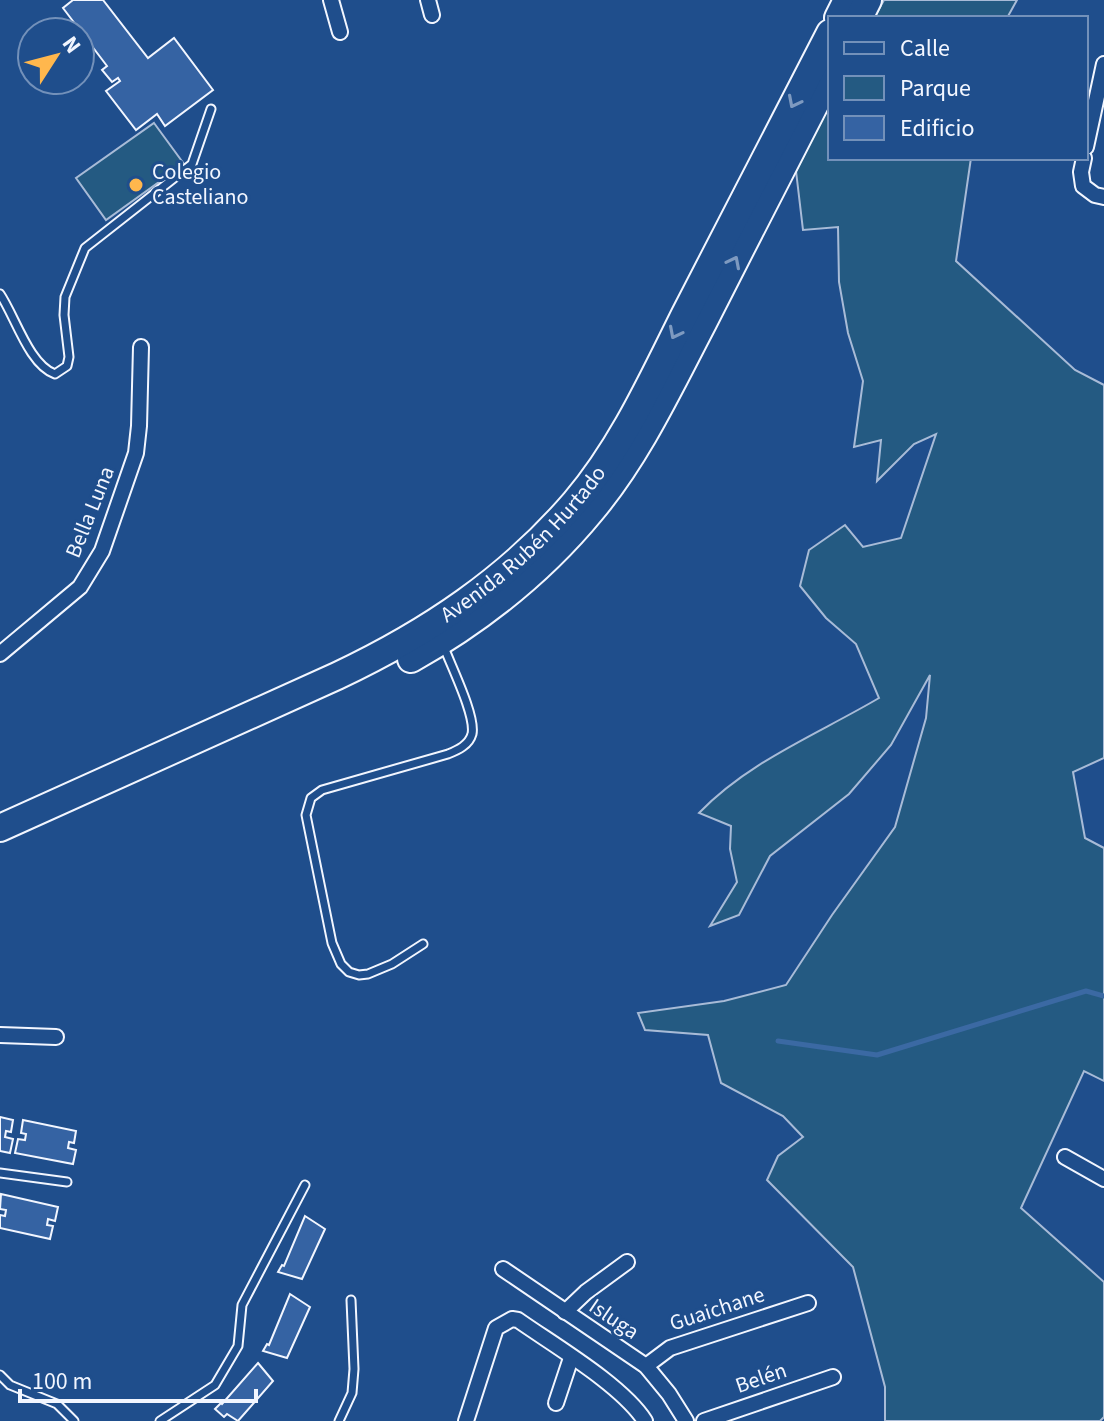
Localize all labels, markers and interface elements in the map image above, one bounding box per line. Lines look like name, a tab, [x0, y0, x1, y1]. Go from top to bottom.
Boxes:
north arrow	[16, 16, 96, 96]
legend	[828, 16, 1088, 160]
text: N	[54, 30, 89, 60]
text: Calle	[900, 31, 950, 66]
text: Parque	[900, 71, 971, 106]
one-way arrow	[789, 94, 804, 109]
text: Edificio	[900, 111, 974, 146]
place label: Colegio Casteliano	[152, 156, 249, 213]
marker: Colegio Casteliano	[127, 176, 145, 194]
one-way arrow	[724, 255, 740, 270]
one-way arrow	[670, 325, 685, 340]
street label: Avenida Rubén Hurtado	[434, 459, 614, 631]
street label: Bella Luna	[57, 461, 123, 563]
street label: Guaichane	[665, 1279, 769, 1339]
street label: Isluga	[583, 1291, 645, 1347]
scale bar	[20, 1353, 256, 1403]
street label: Belén	[731, 1354, 791, 1402]
text: 100 m	[32, 1364, 92, 1399]

